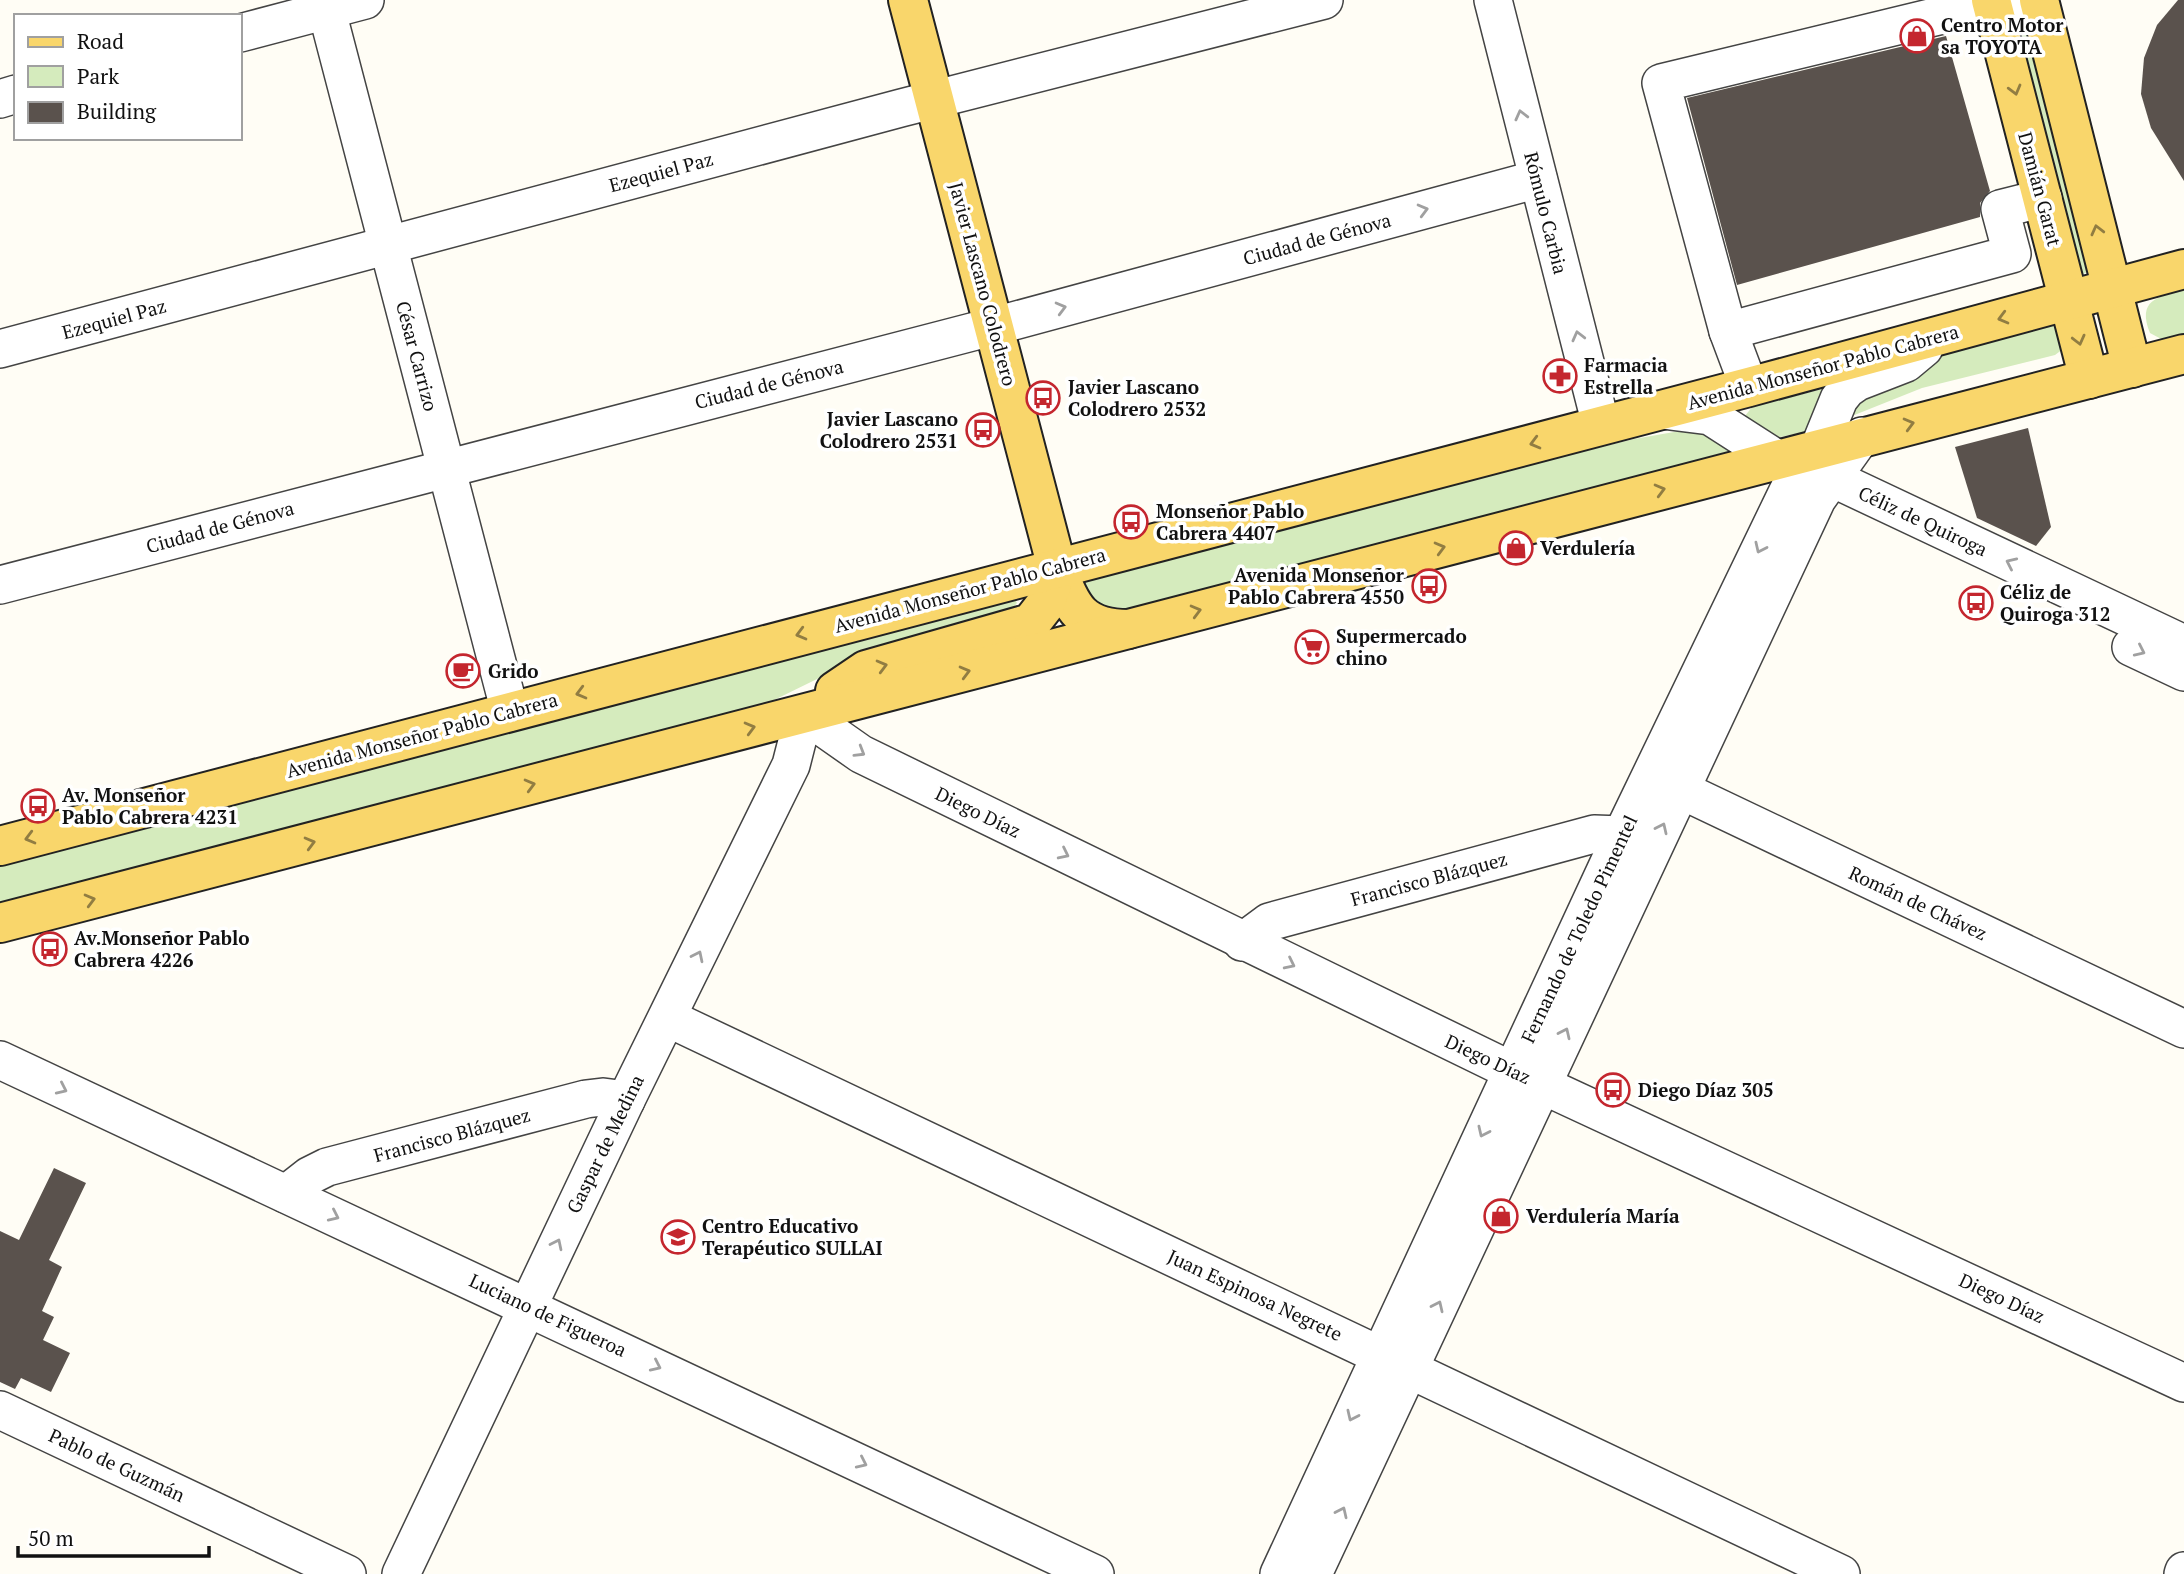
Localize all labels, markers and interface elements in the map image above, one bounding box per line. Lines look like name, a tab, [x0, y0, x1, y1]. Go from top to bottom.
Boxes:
place label: Centro Motor sa TOYOTA	[1941, 12, 2064, 59]
legend	[14, 14, 242, 140]
shop icon: Centro Motor sa TOYOTA	[1898, 17, 1936, 55]
text: Road	[77, 27, 124, 55]
text: Park	[77, 62, 119, 90]
one-way arrow	[2007, 84, 2021, 96]
text: Building	[77, 97, 157, 125]
one-way arrow	[1515, 109, 1529, 121]
street label: Damián Garat	[2013, 129, 2068, 249]
street label: Ezequiel Paz	[606, 146, 716, 197]
street label: Rómulo Carbia	[1519, 149, 1574, 277]
street label: Javier Lascano Colodrero	[944, 179, 1023, 388]
one-way arrow	[1417, 204, 1429, 218]
street label: Ciudad de Génova	[1240, 207, 1394, 270]
one-way arrow	[2091, 224, 2105, 236]
street label: Ezequiel Paz	[59, 293, 169, 344]
street label: César Carrizo	[391, 298, 444, 414]
one-way arrow	[1055, 302, 1067, 316]
one-way arrow	[1997, 310, 2009, 325]
street label: Avenida Monseñor Pablo Cabrera	[1684, 318, 1962, 415]
one-way arrow	[1571, 330, 1586, 342]
one-way arrow	[2071, 333, 2085, 345]
place label: Farmacia Estrella	[1584, 352, 1668, 399]
street label: Ciudad de Génova	[692, 353, 846, 414]
pharmacy icon: Farmacia Estrella	[1541, 357, 1579, 395]
place label: Javier Lascano Colodrero 2532	[1068, 374, 1206, 421]
bus stop icon: Javier Lascano Colodrero 2532	[1024, 379, 1062, 417]
place label: Javier Lascano Colodrero 2531	[820, 406, 958, 453]
bus stop icon: Javier Lascano Colodrero 2531	[964, 411, 1002, 449]
one-way arrow	[1903, 418, 1915, 432]
one-way arrow	[1529, 435, 1541, 449]
street label: Céliz de Quiroga	[1855, 480, 1992, 562]
one-way arrow	[1654, 484, 1666, 498]
street label: Ciudad de Génova	[143, 495, 297, 558]
place label: Monseñor Pablo Cabrera 4407	[1156, 498, 1304, 545]
bus stop icon: Monseñor Pablo Cabrera 4407	[1112, 503, 1150, 541]
shop icon: Verdulería	[1497, 529, 1535, 567]
place label: Verdulería	[1540, 535, 1636, 560]
street label: Avenida Monseñor Pablo Cabrera	[831, 541, 1109, 638]
one-way arrow	[1755, 541, 1769, 554]
one-way arrow	[1434, 542, 1446, 556]
one-way arrow	[2006, 557, 2018, 571]
place label: Avenida Monseñor Pablo Cabrera 4550	[1228, 562, 1405, 609]
bus stop icon: Avenida Monseñor Pablo Cabrera 4550	[1410, 567, 1448, 605]
place label: Céliz de Quiroga 312	[2000, 579, 2111, 626]
bus stop icon: Céliz de Quiroga 312	[1957, 584, 1995, 622]
one-way arrow	[1190, 605, 1202, 619]
place label: Supermercado chino	[1336, 623, 1467, 670]
one-way arrow	[795, 626, 807, 640]
supermarket icon: Supermercado chino	[1293, 628, 1331, 666]
one-way arrow	[2133, 643, 2145, 657]
cafe icon: Grido	[444, 652, 482, 690]
place label: Grido	[488, 658, 539, 683]
one-way arrow	[876, 659, 888, 674]
one-way arrow	[959, 666, 971, 680]
one-way arrow	[576, 685, 588, 699]
street label: Avenida Monseñor Pablo Cabrera	[283, 686, 561, 783]
one-way arrow	[744, 722, 756, 736]
one-way arrow	[852, 744, 865, 757]
one-way arrow	[524, 779, 536, 793]
street label: Diego Díaz	[931, 780, 1025, 843]
place label: Av. Monseñor Pablo Cabrera 4231	[62, 782, 238, 829]
bus stop icon: Av. Monseñor Pablo Cabrera 4231	[19, 787, 57, 825]
street label: Fernando de Toledo Pimentel	[1515, 811, 1642, 1047]
one-way arrow	[1654, 823, 1668, 835]
one-way arrow	[24, 830, 36, 844]
one-way arrow	[304, 836, 316, 851]
one-way arrow	[1057, 845, 1069, 859]
street label: Francisco Blázquez	[1348, 846, 1510, 911]
street label: Román de Chávez	[1845, 860, 1991, 946]
one-way arrow	[84, 894, 96, 908]
place label: Av.Monseñor Pablo Cabrera 4226	[74, 925, 250, 972]
bus stop icon: Av.Monseñor Pablo Cabrera 4226	[31, 930, 69, 968]
one-way arrow	[690, 951, 704, 963]
one-way arrow	[1283, 956, 1295, 970]
street label: Diego Díaz	[1441, 1028, 1535, 1089]
one-way arrow	[1557, 1028, 1571, 1040]
street label: Gaspar de Medina	[560, 1070, 649, 1217]
bus stop icon: Diego Díaz 305	[1594, 1071, 1632, 1109]
place label: Diego Díaz 305	[1638, 1077, 1774, 1102]
one-way arrow	[55, 1081, 67, 1095]
street label: Francisco Blázquez	[371, 1102, 533, 1167]
one-way arrow	[1477, 1125, 1491, 1138]
shop icon: Verdulería María	[1482, 1197, 1520, 1235]
place label: Verdulería María	[1526, 1203, 1680, 1228]
one-way arrow	[327, 1208, 340, 1222]
place label: Centro Educativo Terapéutico SULLAI	[702, 1213, 883, 1260]
school or university icon: Centro Educativo Terapéutico SULLAI	[659, 1218, 697, 1256]
one-way arrow	[549, 1239, 563, 1251]
street label: Juan Espinosa Negrete	[1164, 1243, 1347, 1346]
street label: Luciano de Figueroa	[466, 1267, 631, 1362]
street label: Diego Díaz	[1955, 1267, 2049, 1328]
one-way arrow	[1430, 1301, 1444, 1313]
one-way arrow	[649, 1358, 661, 1372]
one-way arrow	[1346, 1409, 1360, 1421]
street label: Pablo de Guzmán	[45, 1422, 189, 1507]
one-way arrow	[855, 1455, 867, 1469]
one-way arrow	[1334, 1507, 1348, 1519]
scale bar	[18, 1514, 208, 1558]
text: 50 m	[28, 1524, 74, 1552]

